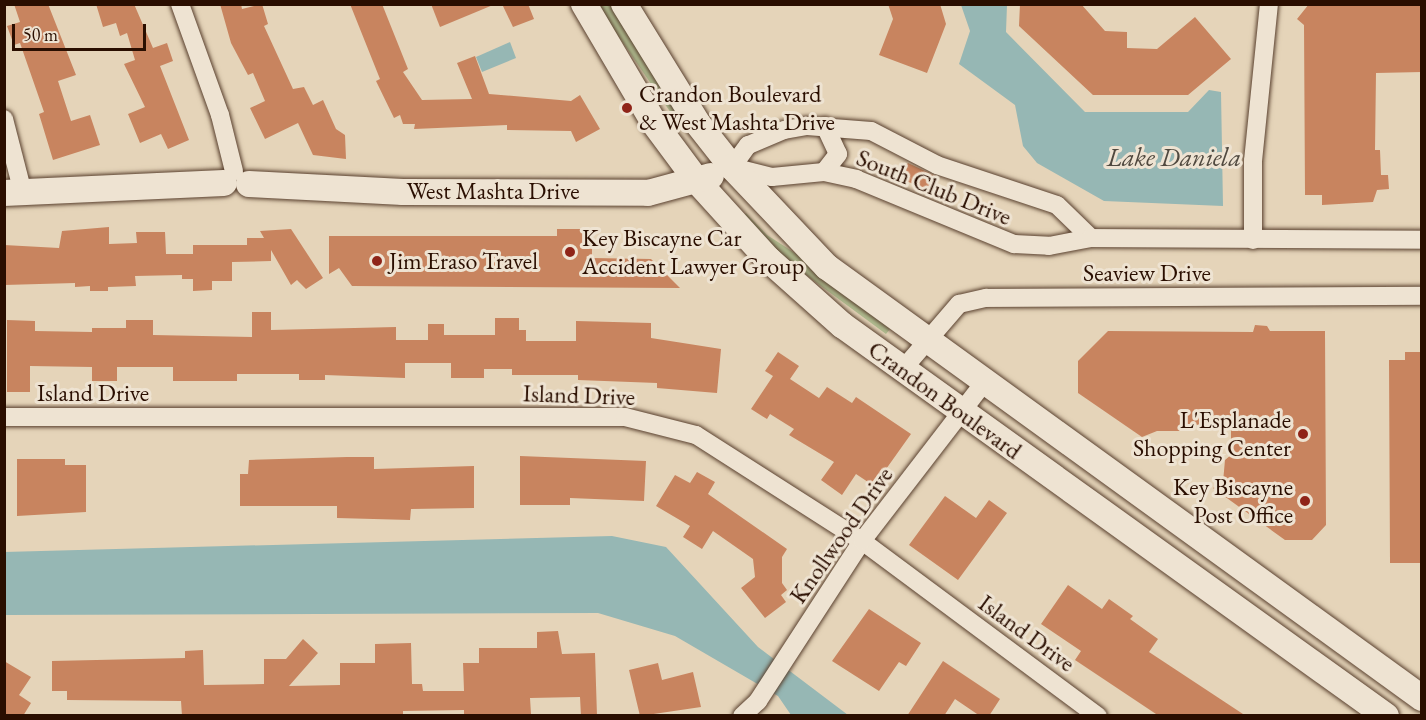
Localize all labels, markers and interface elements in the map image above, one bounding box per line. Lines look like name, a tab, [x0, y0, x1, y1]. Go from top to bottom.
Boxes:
scale bar	[15, 12, 148, 50]
text: 50 m	[23, 23, 58, 46]
place label: Crandon Boulevard & West Mashta Drive	[639, 80, 835, 136]
marker: Crandon Boulevard & West Mashta Drive	[620, 101, 634, 115]
water label: Lake Daniela	[1107, 142, 1241, 174]
street label: South Club Drive	[852, 143, 1016, 231]
street label: West Mashta Drive	[406, 177, 580, 205]
place label: Key Biscayne Car Accident Lawyer Group	[582, 224, 804, 280]
marker: Key Biscayne Car Accident Lawyer Group	[563, 245, 577, 259]
place label: Jim Eraso Travel	[389, 247, 538, 275]
marker: Jim Eraso Travel	[370, 254, 384, 268]
street label: Seaview Drive	[1083, 259, 1211, 287]
street label: Crandon Boulevard	[863, 335, 1027, 465]
street label: Island Drive	[37, 379, 149, 407]
street label: Island Drive	[522, 379, 636, 411]
place label: L'Esplanade Shopping Center	[1133, 406, 1291, 462]
marker: L'Esplanade Shopping Center	[1296, 427, 1310, 441]
street label: Knollwood Drive	[783, 461, 899, 609]
place label: Key Biscayne Post Office	[1173, 473, 1293, 529]
marker: Key Biscayne Post Office	[1298, 494, 1312, 508]
street label: Island Drive	[973, 588, 1081, 678]

